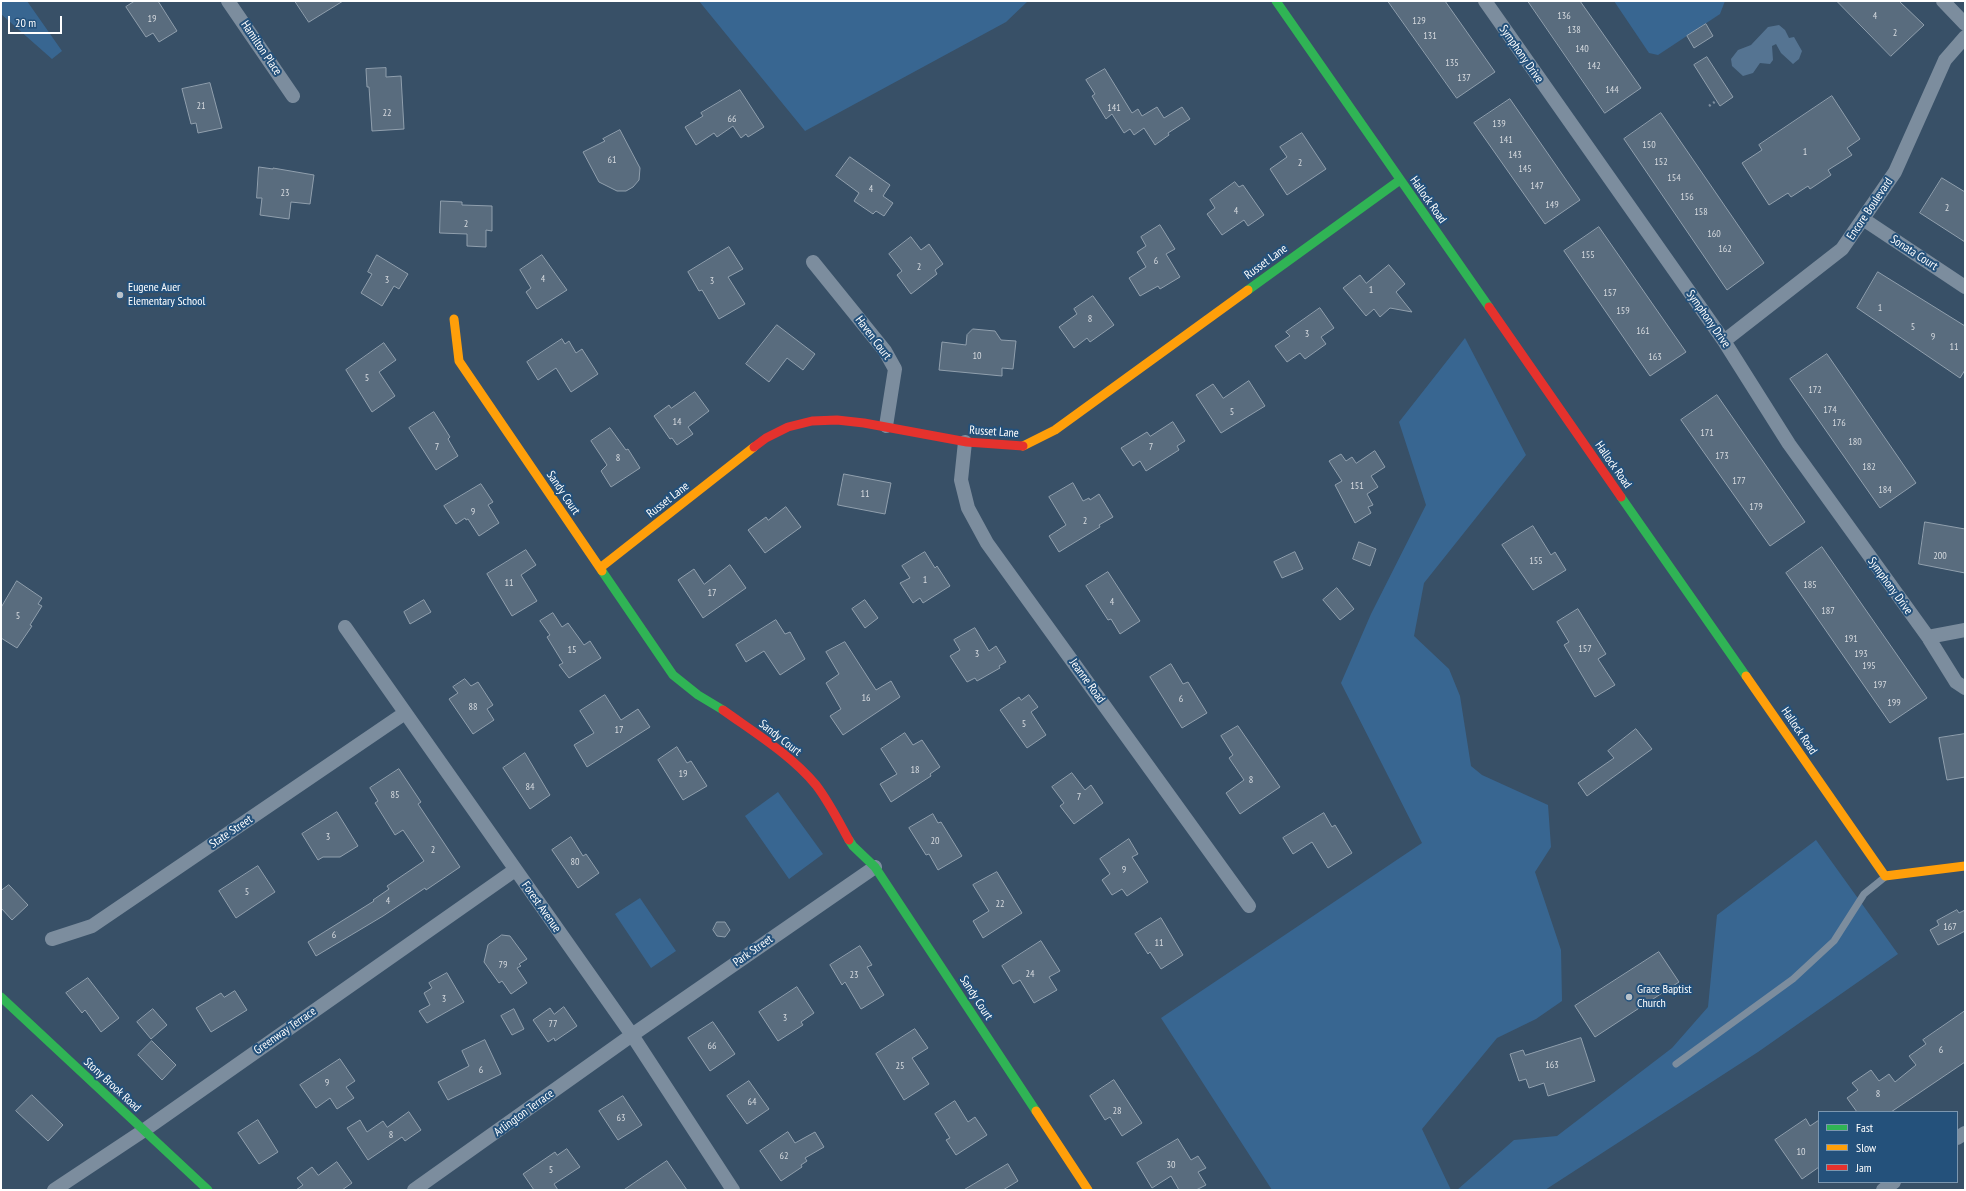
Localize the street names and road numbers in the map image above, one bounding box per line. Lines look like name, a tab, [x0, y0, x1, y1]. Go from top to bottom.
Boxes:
street label: Hamilton Place	[238, 18, 284, 78]
street label: Symphony Drive	[1496, 22, 1546, 86]
street label: Hallock Road	[1407, 174, 1449, 226]
street label: Encore Boulevard	[1844, 175, 1896, 243]
street label: Sonata Court	[1888, 232, 1940, 274]
street label: Russet Lane	[1242, 242, 1290, 282]
street label: Symphony Drive	[1683, 287, 1733, 351]
street label: Haven Court	[852, 313, 894, 363]
street label: Russet Lane	[969, 423, 1019, 441]
street label: Hallock Road	[1592, 439, 1634, 491]
street label: Sandy Court	[543, 468, 583, 518]
street label: Russet Lane	[644, 479, 692, 521]
street label: Symphony Drive	[1864, 555, 1916, 617]
street label: Jeanne Road	[1066, 656, 1108, 706]
street label: Hallock Road	[1778, 705, 1820, 757]
street label: Sandy Court	[756, 717, 804, 759]
street label: State Street	[207, 812, 255, 852]
street label: Forest Avenue	[518, 879, 564, 935]
street label: Park Street	[730, 932, 776, 970]
street label: Sandy Court	[956, 973, 996, 1023]
street label: Greenway Terrace	[251, 1004, 319, 1058]
street label: Stony Brook Road	[80, 1055, 144, 1115]
street label: Arlington Terrace	[491, 1086, 557, 1140]

